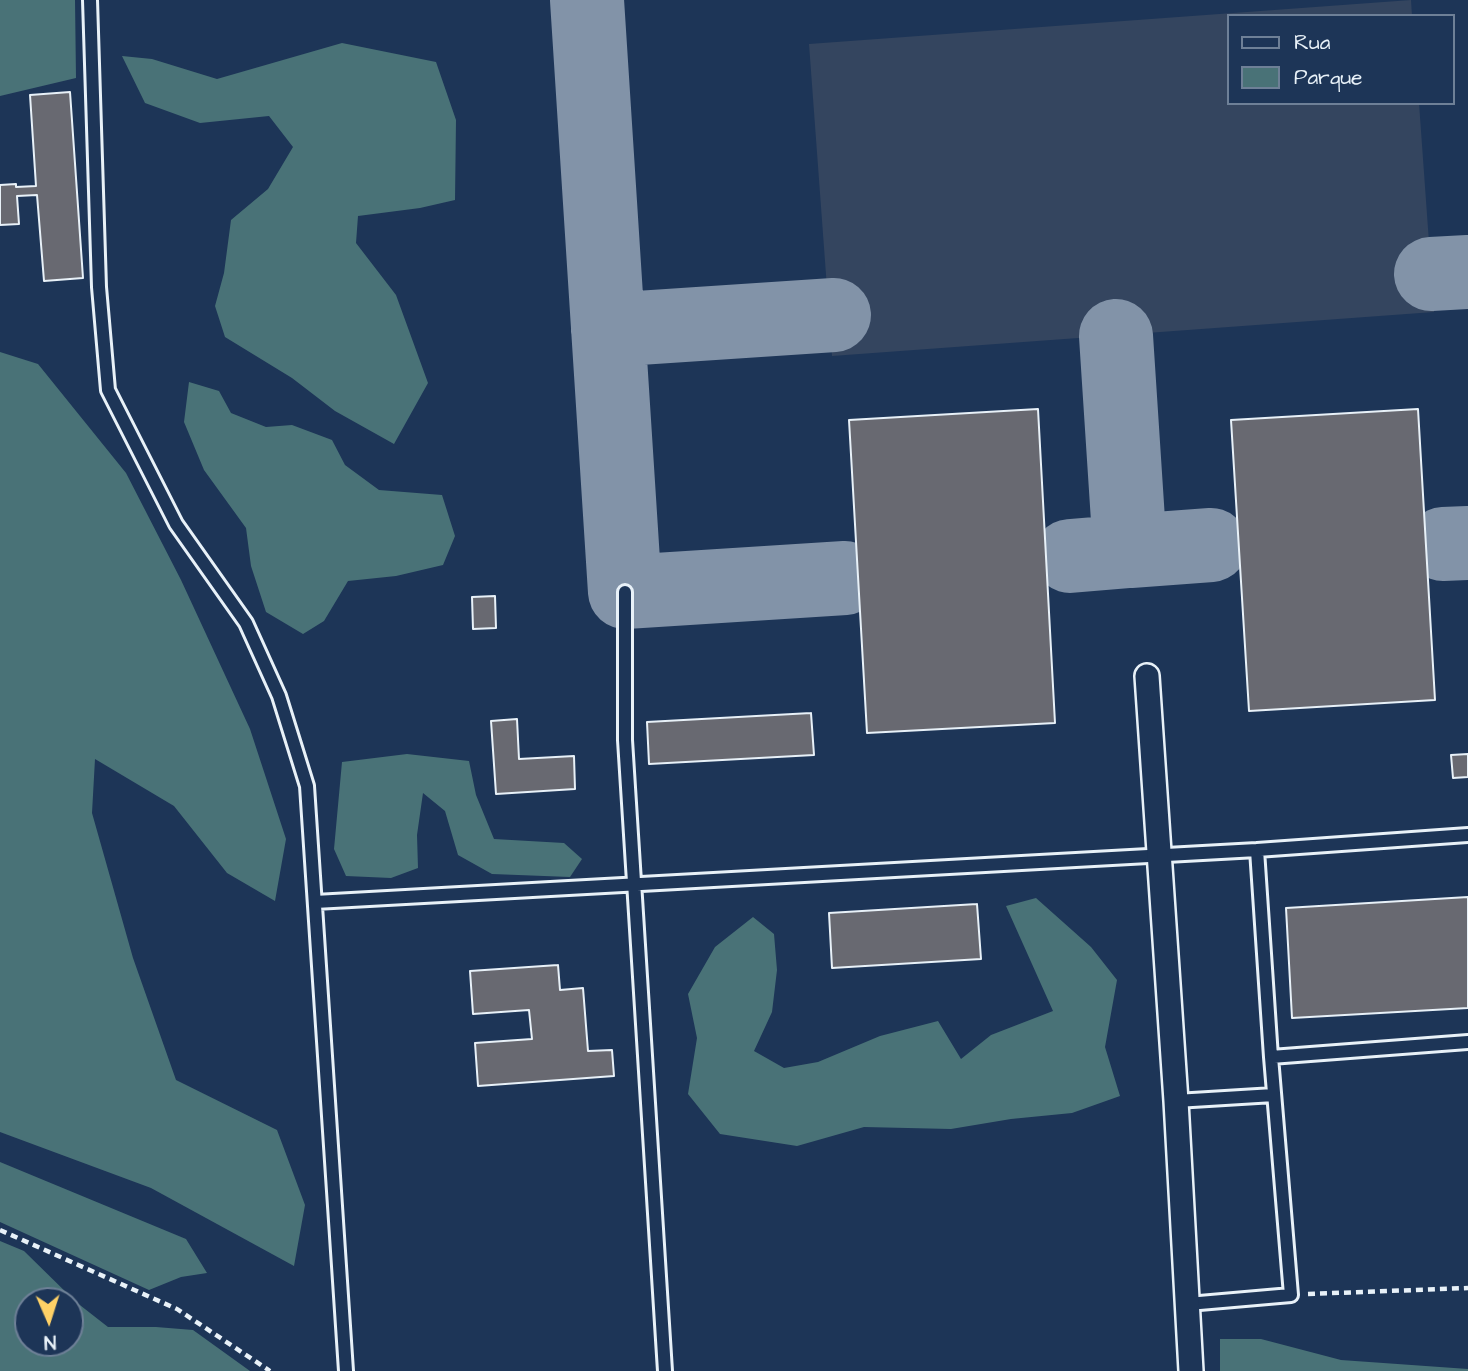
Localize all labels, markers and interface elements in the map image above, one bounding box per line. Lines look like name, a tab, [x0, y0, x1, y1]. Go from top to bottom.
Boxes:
legend	[1226, 14, 1454, 105]
text: Rua	[1294, 28, 1330, 57]
text: Parque	[1294, 63, 1362, 92]
north arrow	[14, 1287, 84, 1357]
text: N	[43, 1328, 57, 1355]

